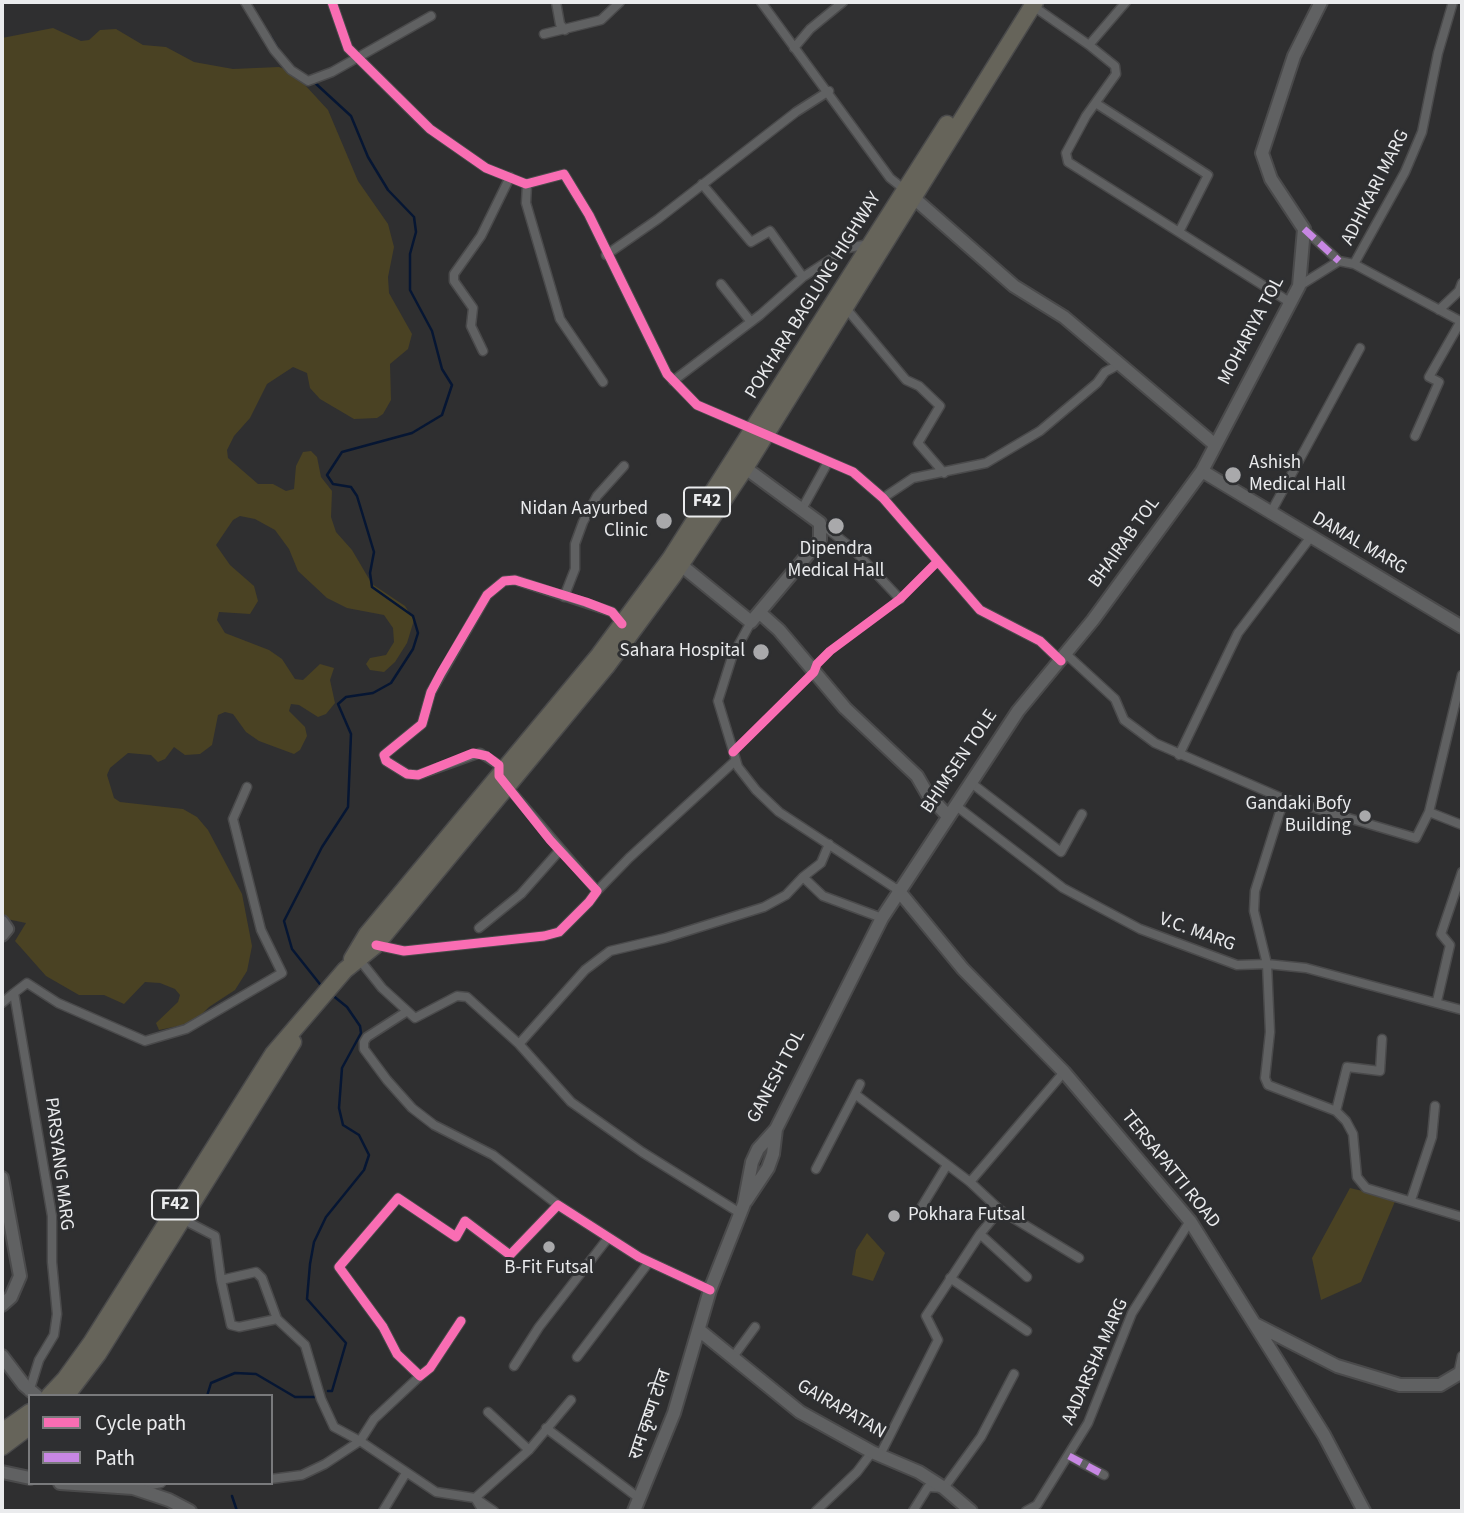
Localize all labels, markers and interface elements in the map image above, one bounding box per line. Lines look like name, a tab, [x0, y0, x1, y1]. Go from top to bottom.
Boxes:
street label: ADHIKARI MARG	[1337, 126, 1415, 250]
street label: POKHARA BAGLUNG HIGHWAY	[741, 189, 887, 403]
street label: MOHARIYA TOL	[1214, 273, 1290, 389]
place label: Ashish Medical Hall	[1249, 453, 1346, 497]
marker: Ashish Medical Hall	[1223, 465, 1243, 485]
road number: F42	[684, 488, 730, 516]
street label: BHAIRAB TOL	[1084, 493, 1166, 593]
place label: Nidan Aayurbed Clinic	[520, 499, 648, 543]
street label: DAMAL MARG	[1308, 508, 1410, 580]
marker: Nidan Aayurbed Clinic	[654, 511, 674, 531]
marker: Dipendra Medical Hall	[826, 516, 846, 536]
place label: Dipendra Medical Hall	[788, 539, 884, 583]
place label: Sahara Hospital	[620, 641, 745, 663]
marker: Sahara Hospital	[751, 642, 771, 662]
street label: BHIMSEN TOLE	[917, 706, 1003, 818]
place label: Gandaki Bofy Building	[1245, 794, 1351, 838]
marker: Gandaki Bofy Building	[1357, 808, 1373, 824]
street label: V.C. MARG	[1156, 909, 1238, 957]
street label: GANESH TOL	[743, 1027, 811, 1127]
street label: PARSYANG MARG	[39, 1096, 77, 1232]
street label: TERSAPATTI ROAD	[1116, 1107, 1224, 1233]
road number: F42	[152, 1190, 198, 1220]
place label: Pokhara Futsal	[908, 1205, 1025, 1227]
marker: Pokhara Futsal	[886, 1208, 902, 1224]
marker: B-Fit Futsal	[541, 1239, 557, 1255]
place label: B-Fit Futsal	[504, 1258, 594, 1280]
street label: AADARSHA MARG	[1058, 1295, 1134, 1429]
street label: राम कृष्ण टोल	[625, 1367, 677, 1463]
street label: GAIRAPATAN	[792, 1375, 890, 1445]
legend	[28, 1394, 273, 1485]
text: Cycle path	[95, 1408, 186, 1438]
text: Path	[95, 1443, 135, 1473]

